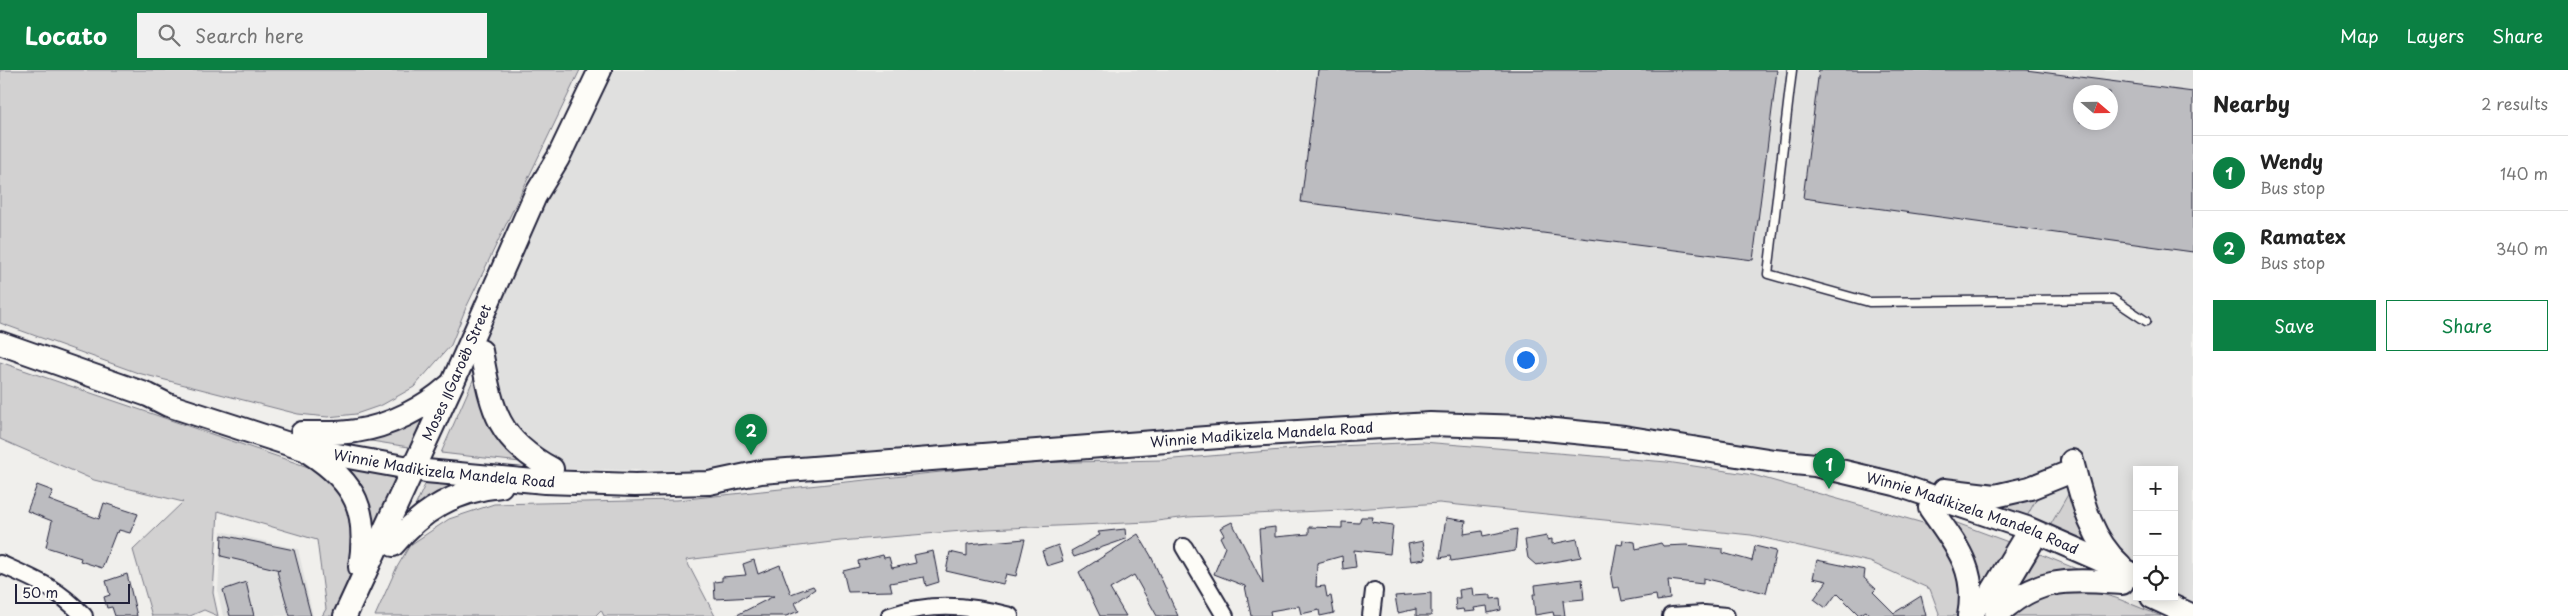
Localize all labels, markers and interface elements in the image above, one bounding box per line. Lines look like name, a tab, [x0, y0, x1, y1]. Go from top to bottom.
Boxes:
search box	[137, 13, 487, 58]
text: Locato	[25, 17, 107, 53]
icon: search	[155, 21, 183, 49]
text: Search here	[195, 21, 304, 49]
text: Map	[2340, 22, 2379, 49]
text: Layers	[2407, 22, 2464, 49]
text: Share	[2492, 22, 2543, 49]
north arrow	[2073, 85, 2118, 130]
text: Nearby	[2213, 87, 2290, 119]
text: 2 results	[2481, 91, 2548, 115]
text: Wendy	[2260, 147, 2323, 175]
text: 1	[2225, 161, 2233, 185]
text: 140 m	[2500, 161, 2548, 185]
text: Bus stop	[2260, 175, 2325, 199]
text: Ramatex	[2260, 222, 2346, 250]
text: 2	[2223, 236, 2235, 260]
text: 340 m	[2496, 236, 2548, 260]
text: Bus stop	[2260, 250, 2325, 274]
street label: Moses ǁGaroëb Street	[416, 300, 496, 444]
button: Save	[2213, 300, 2376, 351]
button: Share	[2386, 300, 2548, 351]
your location	[1513, 347, 1539, 373]
pin: 2	[735, 414, 767, 455]
street label: Winnie Madikizela Mandela Road	[1149, 416, 1374, 452]
street label: Winnie Madikizela Mandela Road	[332, 443, 556, 492]
pin: 1	[1813, 448, 1845, 489]
map controls	[2133, 466, 2178, 601]
button: +	[2133, 466, 2178, 511]
street label: Winnie Madikizela Mandela Road	[1864, 467, 2082, 559]
button: −	[2133, 511, 2178, 556]
button: locate	[2133, 556, 2178, 601]
scale bar	[15, 581, 130, 604]
text: 50 m	[22, 582, 58, 603]

